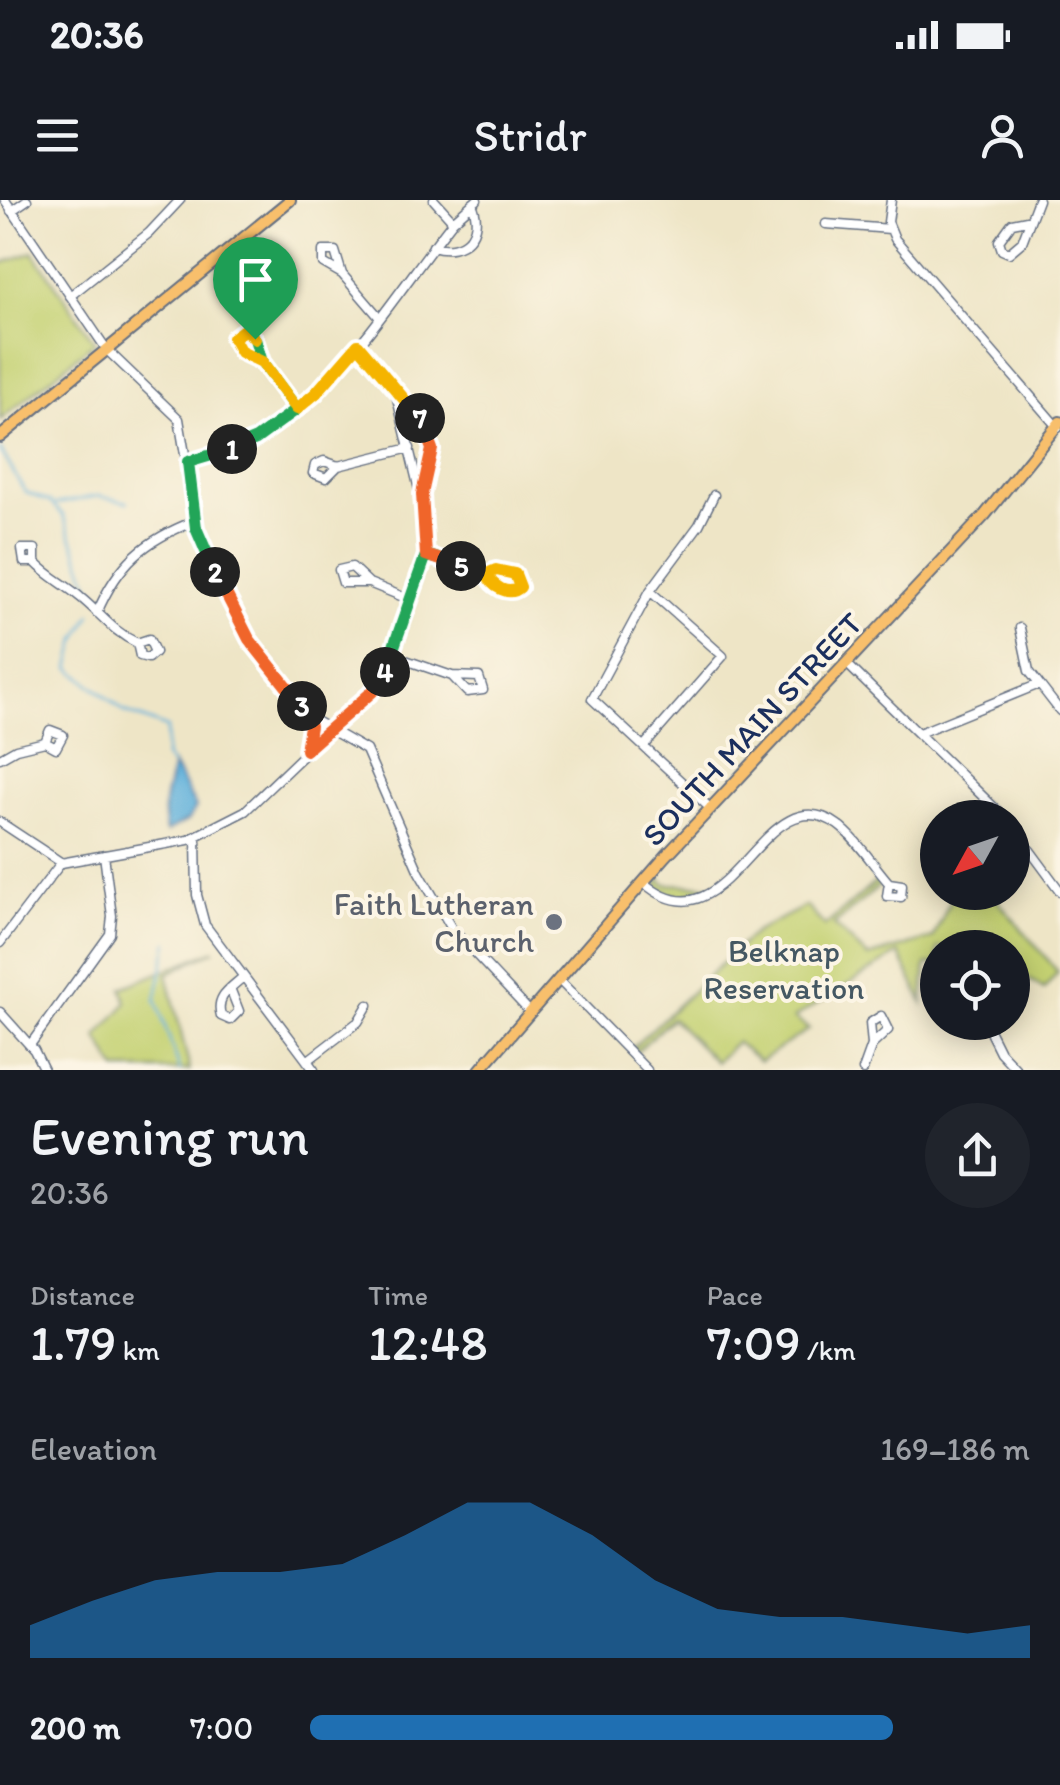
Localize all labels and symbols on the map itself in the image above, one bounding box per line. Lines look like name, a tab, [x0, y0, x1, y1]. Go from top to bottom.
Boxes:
pin	[213, 237, 298, 340]
pin: 7	[395, 393, 445, 443]
pin: 1	[207, 424, 257, 474]
pin: 5	[436, 541, 486, 591]
pin: 2	[190, 547, 240, 597]
street label: SOUTH MAIN STREET	[634, 604, 870, 854]
pin: 4	[360, 647, 410, 697]
pin: 3	[277, 681, 327, 731]
north arrow	[920, 800, 1030, 910]
place label: Faith Lutheran Church	[334, 885, 534, 960]
marker: Faith Lutheran Church	[543, 911, 565, 933]
park label: Belknap Reservation	[704, 932, 864, 1007]

